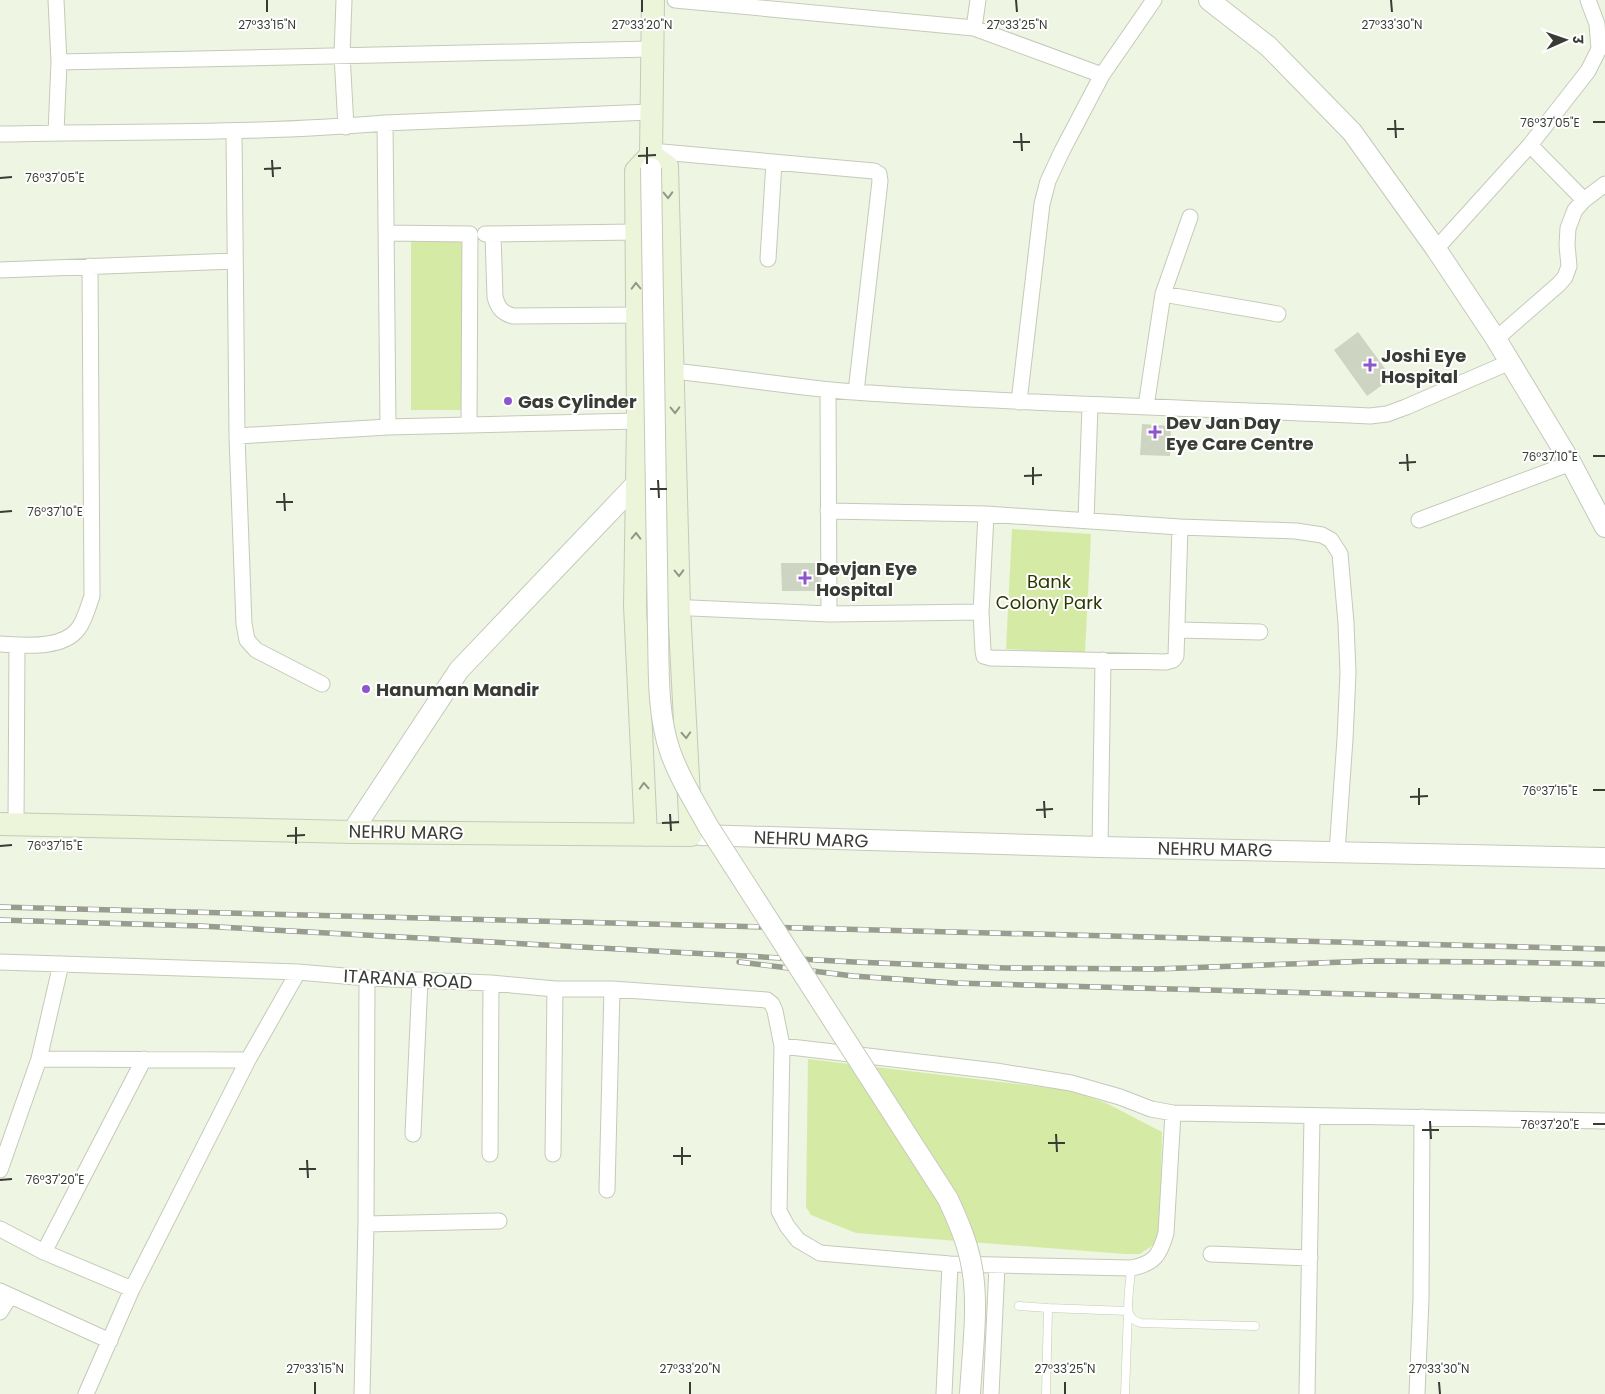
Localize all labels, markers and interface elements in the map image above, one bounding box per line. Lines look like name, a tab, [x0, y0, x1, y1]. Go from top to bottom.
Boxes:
north arrow	[1540, 15, 1590, 65]
text: 27°33'15"N	[238, 16, 296, 33]
text: 27°33'20"N	[612, 16, 672, 33]
text: 27°33'25"N	[987, 16, 1047, 33]
text: 27°33'30"N	[1362, 16, 1422, 33]
text: उ	[1568, 34, 1588, 45]
text: 76°37'05"E	[1520, 114, 1580, 131]
text: 76°37'05"E	[25, 169, 85, 186]
one-way arrow	[662, 192, 673, 200]
one-way arrow	[631, 282, 641, 290]
place label: Joshi Eye Hospital	[1381, 343, 1466, 389]
marker: Joshi Eye Hospital	[1363, 358, 1377, 372]
place label: Gas Cylinder	[518, 389, 637, 414]
marker: Gas Cylinder	[502, 395, 514, 407]
one-way arrow	[669, 406, 680, 414]
place label: Dev Jan Day Eye Care Centre	[1166, 410, 1314, 456]
marker: Dev Jan Day Eye Care Centre	[1148, 425, 1162, 439]
text: 76°37'10"E	[1522, 448, 1578, 465]
text: 76°37'10"E	[27, 503, 83, 520]
one-way arrow	[631, 532, 641, 540]
place label: Devjan Eye Hospital	[816, 556, 917, 602]
one-way arrow	[673, 569, 684, 577]
park label: Bank Colony Park	[996, 569, 1103, 615]
marker: Devjan Eye Hospital	[798, 571, 812, 585]
place label: Hanuman Mandir	[376, 677, 539, 702]
marker: Hanuman Mandir	[360, 683, 372, 695]
one-way arrow	[680, 731, 691, 739]
one-way arrow	[638, 782, 649, 790]
text: 76°37'15"E	[1522, 782, 1578, 799]
street label: NEHRU MARG	[348, 818, 464, 846]
street label: NEHRU MARG	[753, 825, 869, 853]
street label: NEHRU MARG	[1157, 835, 1273, 863]
text: 76°37'15"E	[27, 837, 83, 854]
street label: ITARANA ROAD	[343, 963, 473, 995]
text: 76°37'20"E	[1521, 1116, 1579, 1133]
text: 76°37'20"E	[26, 1171, 84, 1188]
text: 27°33'15"N	[286, 1360, 344, 1377]
text: 27°33'20"N	[660, 1360, 720, 1377]
text: 27°33'25"N	[1035, 1360, 1095, 1377]
text: 27°33'30"N	[1409, 1360, 1469, 1377]

